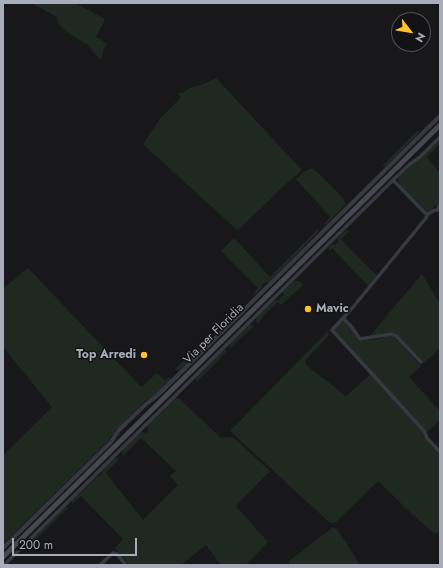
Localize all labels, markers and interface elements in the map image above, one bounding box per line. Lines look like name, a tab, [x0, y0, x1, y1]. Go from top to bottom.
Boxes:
north arrow	[391, 12, 431, 52]
text: N	[411, 30, 430, 46]
street label: Via per Floridia	[181, 301, 247, 367]
place label: Mavic	[316, 302, 349, 316]
marker: Mavic	[303, 304, 313, 314]
place label: Top Arredi	[76, 348, 136, 362]
marker: Top Arredi	[139, 350, 149, 360]
scale bar	[14, 530, 139, 556]
text: 200 m	[19, 536, 53, 554]

